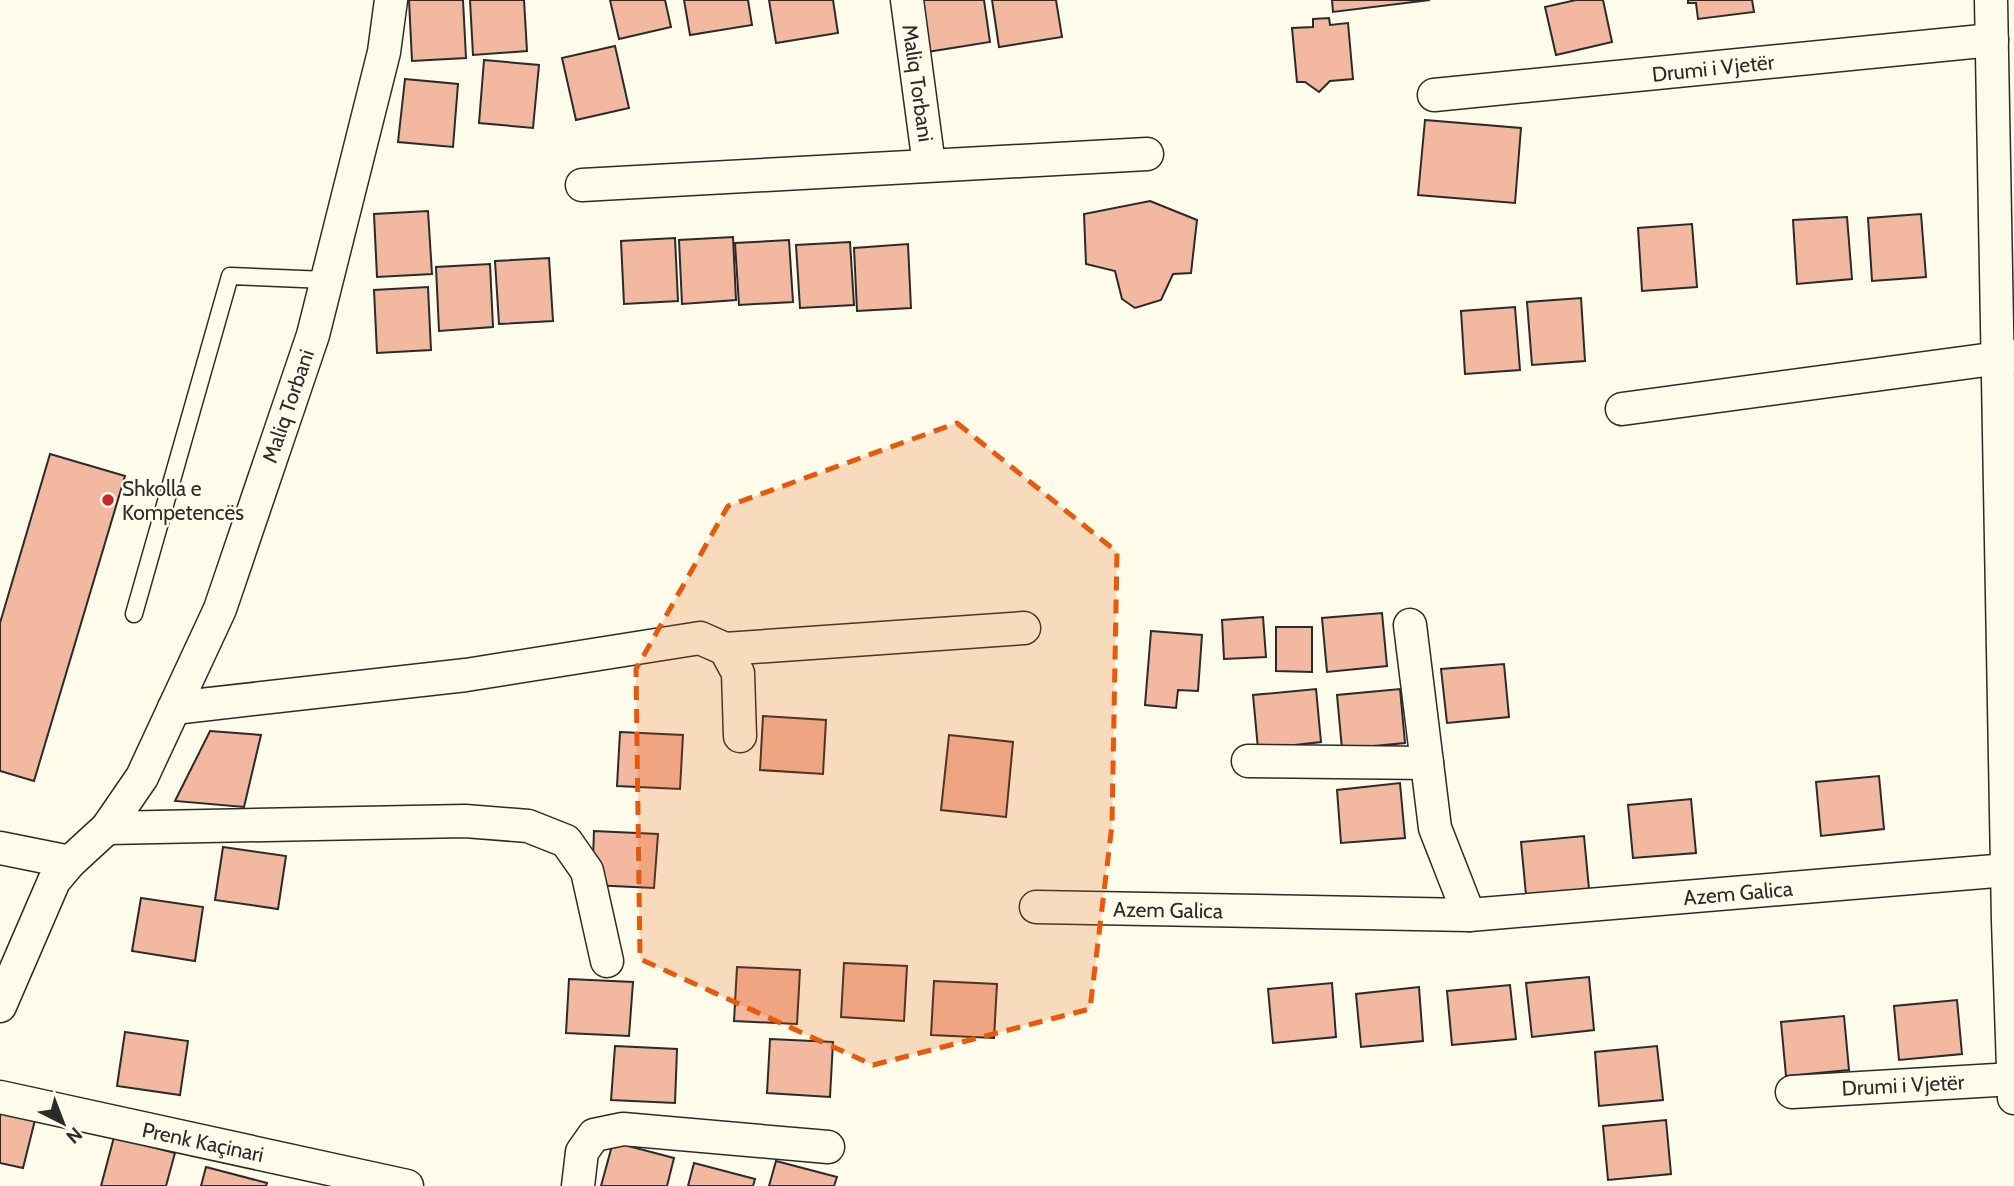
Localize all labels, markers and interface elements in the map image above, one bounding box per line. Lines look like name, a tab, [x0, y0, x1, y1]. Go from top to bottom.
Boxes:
street label: Maliq Torbani	[897, 23, 939, 143]
street label: Drumi i Vjetër	[1651, 49, 1776, 88]
street label: Maliq Torbani	[257, 346, 319, 466]
place label: Shkolla e Kompetencës	[122, 476, 244, 525]
marker: Shkolla e Kompetencës	[100, 492, 116, 508]
street label: Azem Galica	[1682, 876, 1794, 910]
street label: Azem Galica	[1113, 897, 1223, 923]
street label: Drumi i Vjetër	[1841, 1069, 1965, 1102]
north arrow	[28, 1088, 98, 1158]
street label: Prenk Kaçinari	[140, 1117, 266, 1167]
text: N	[61, 1122, 87, 1148]

